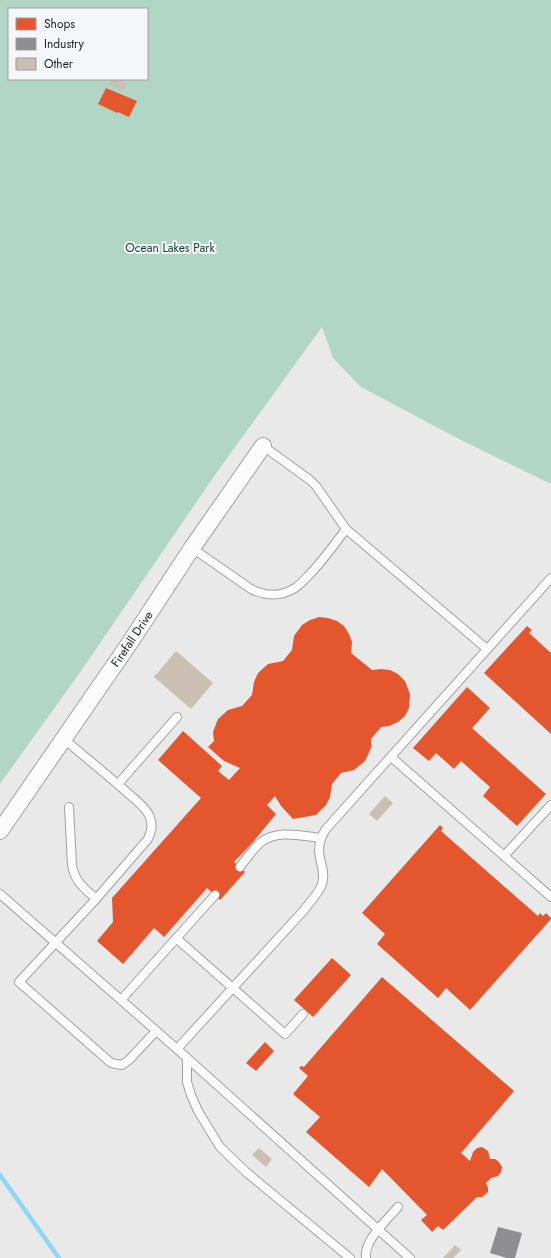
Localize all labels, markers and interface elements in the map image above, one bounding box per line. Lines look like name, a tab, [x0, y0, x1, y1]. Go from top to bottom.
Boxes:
legend	[8, 8, 148, 80]
text: Shops	[44, 15, 75, 33]
text: Industry	[44, 35, 85, 53]
text: Other	[44, 55, 74, 73]
park label: Ocean Lakes Park	[125, 239, 215, 257]
street label: Firefall Drive	[107, 607, 157, 671]

